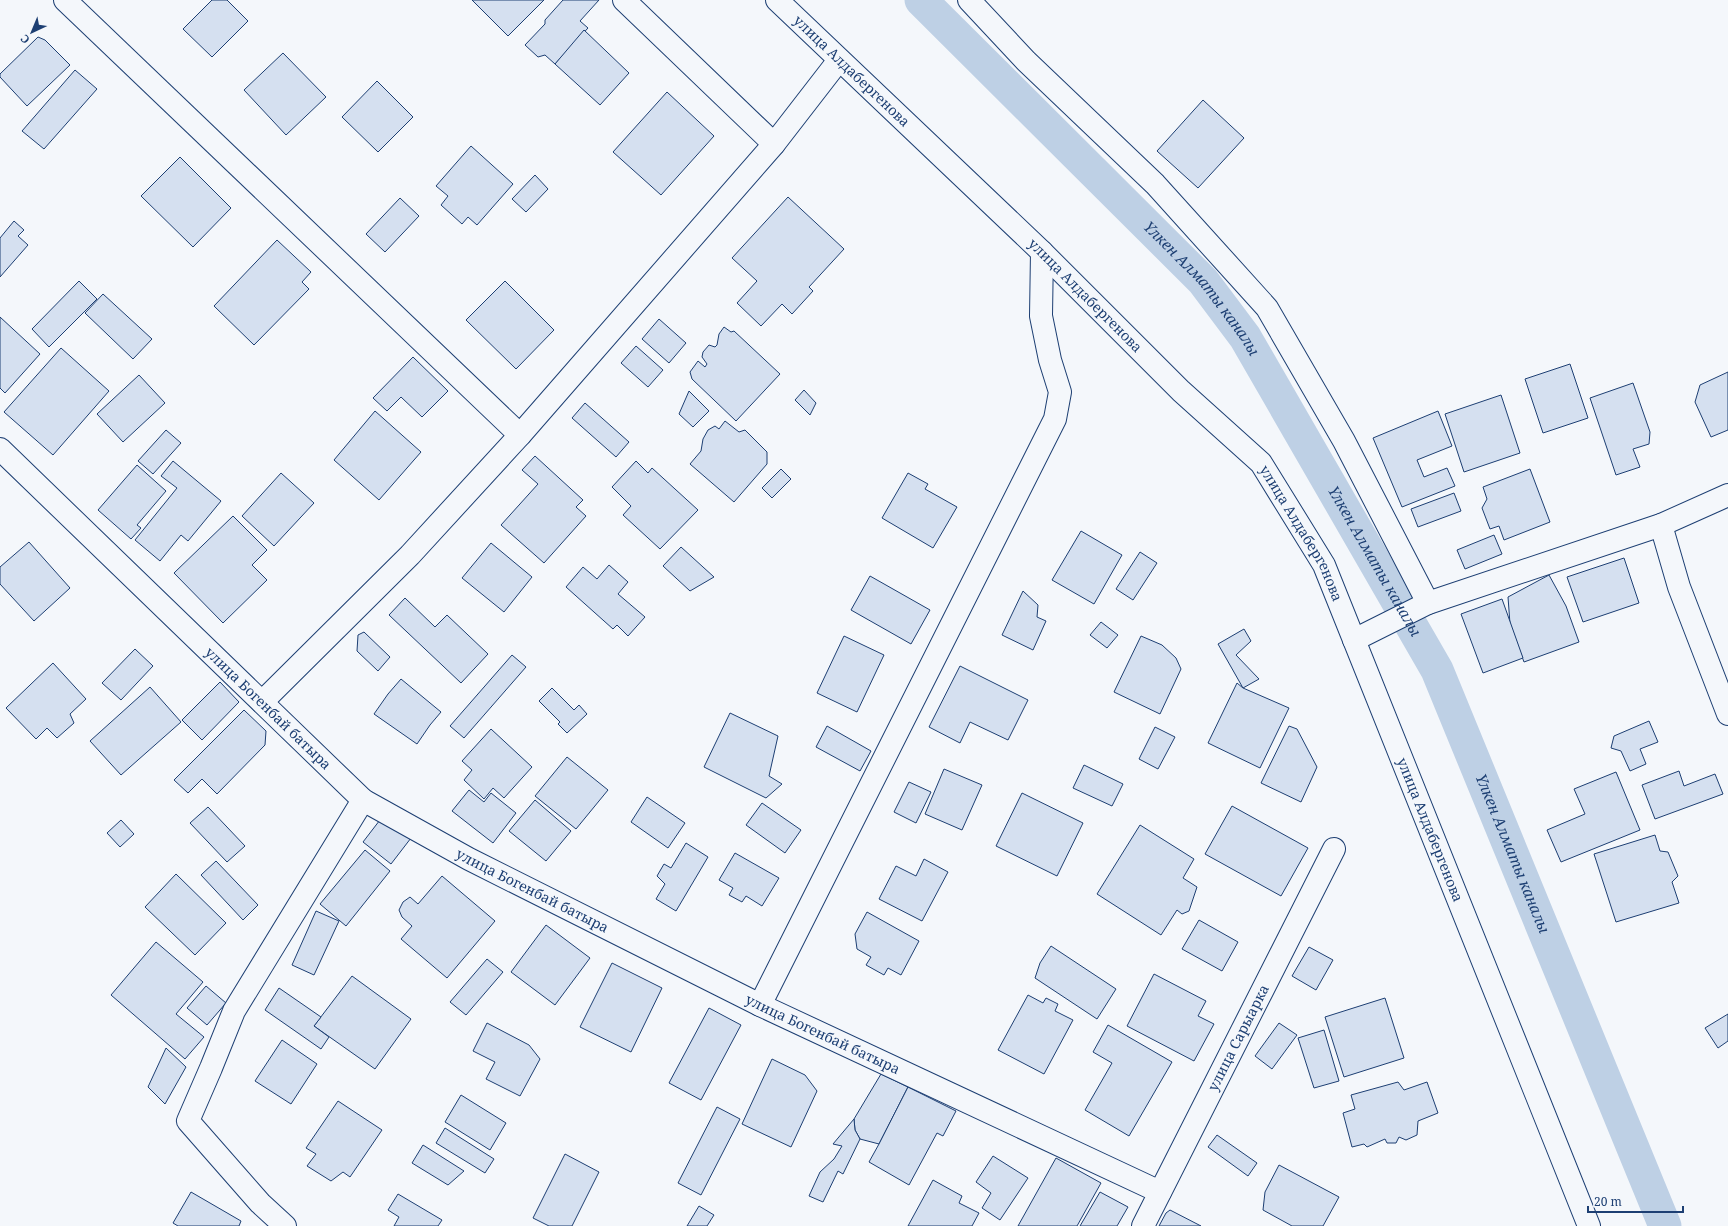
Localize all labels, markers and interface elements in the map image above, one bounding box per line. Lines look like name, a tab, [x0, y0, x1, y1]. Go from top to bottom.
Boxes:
street label: улица Алдабергенова	[790, 11, 914, 131]
north arrow	[12, 12, 52, 52]
text: С	[17, 32, 33, 47]
water label: Үлкен Алматы каналы	[1140, 216, 1265, 359]
street label: улица Алдабергенова	[1024, 234, 1147, 356]
street label: улица Алдабергенова	[1256, 461, 1348, 604]
water label: Үлкен Алматы каналы	[1324, 482, 1427, 640]
street label: улица Богенбай батыра	[201, 643, 336, 773]
street label: улица Алдабергенова	[1393, 755, 1468, 905]
water label: Үлкен Алматы каналы	[1472, 771, 1555, 936]
street label: улица Богенбай батыра	[453, 844, 612, 937]
street label: улица Сарыарка	[1203, 981, 1273, 1094]
street label: улица Богенбай батыра	[742, 989, 903, 1078]
scale bar	[1588, 1188, 1683, 1214]
text: 20 m	[1594, 1193, 1622, 1210]

